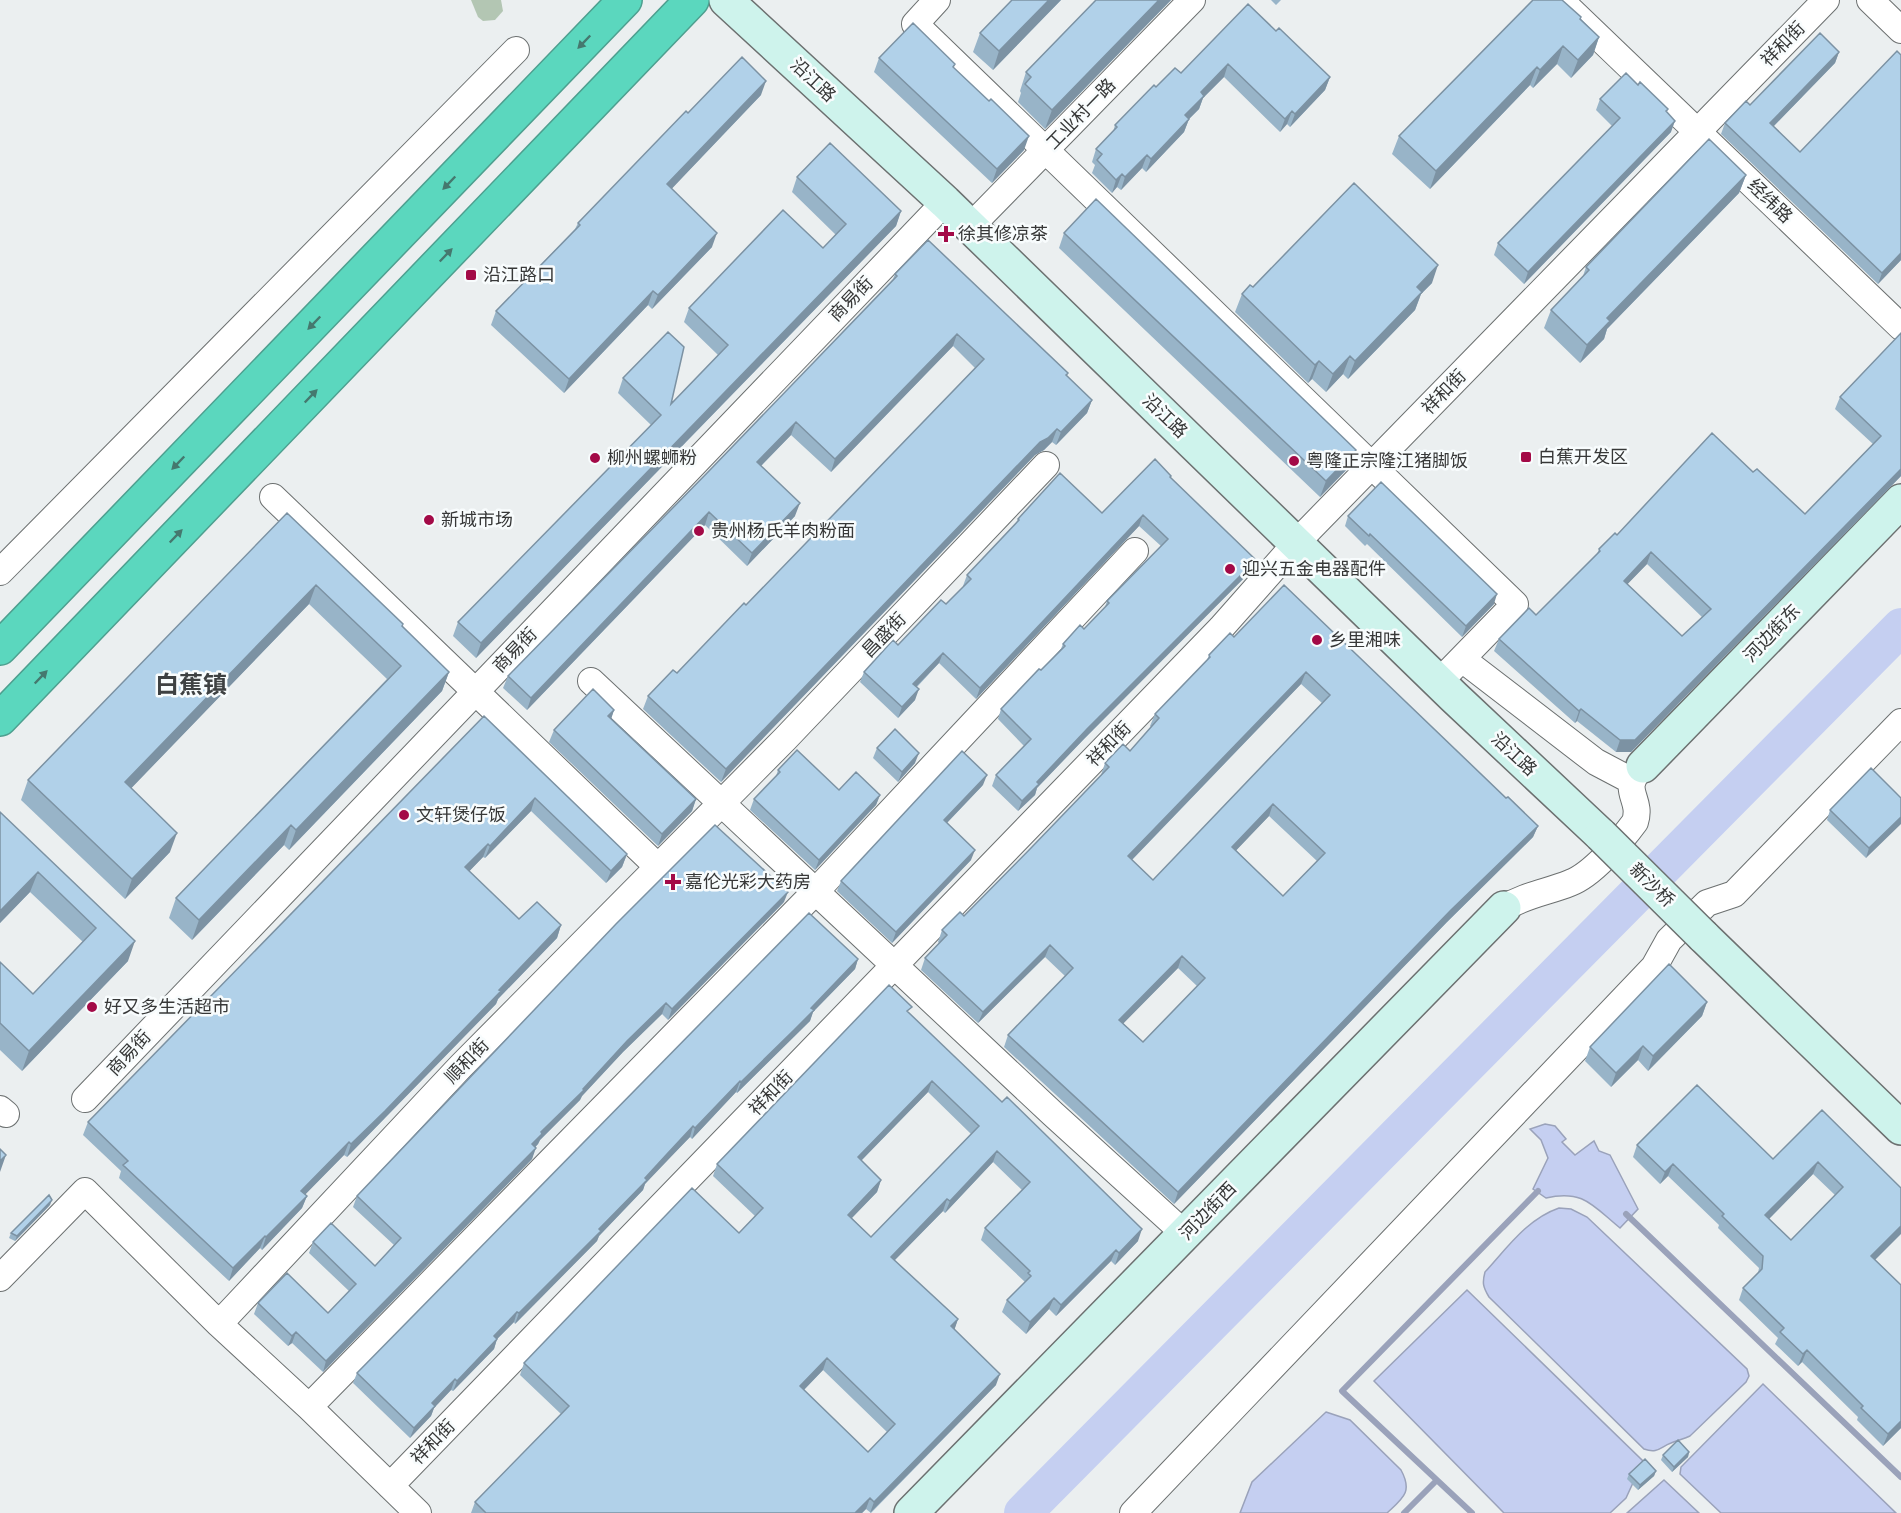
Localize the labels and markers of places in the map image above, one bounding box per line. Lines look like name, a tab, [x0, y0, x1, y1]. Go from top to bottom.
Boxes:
place label: 徐其修凉茶	[958, 223, 1048, 244]
marker: 徐其修凉茶	[939, 227, 953, 241]
place label: 沿江路口	[483, 264, 555, 285]
marker: 沿江路口	[464, 268, 478, 282]
place label: 白蕉开发区	[1538, 446, 1628, 467]
place label: 柳州螺蛳粉	[607, 447, 697, 468]
place label: 粤隆正宗隆江猪脚饭	[1306, 450, 1468, 471]
marker: 白蕉开发区	[1519, 450, 1533, 464]
marker: 柳州螺蛳粉	[588, 451, 602, 465]
marker: 粤隆正宗隆江猪脚饭	[1287, 454, 1301, 468]
place label: 新城市场	[441, 509, 513, 530]
marker: 新城市场	[422, 513, 436, 527]
place label: 贵州杨氏羊肉粉面	[711, 520, 855, 541]
marker: 贵州杨氏羊肉粉面	[692, 524, 706, 538]
place label: 迎兴五金电器配件	[1242, 558, 1386, 579]
marker: 迎兴五金电器配件	[1223, 562, 1237, 576]
place label: 乡里湘味	[1329, 629, 1401, 650]
marker: 乡里湘味	[1310, 633, 1324, 647]
place label: 文轩煲仔饭	[416, 804, 506, 825]
marker: 文轩煲仔饭	[397, 808, 411, 822]
place label: 嘉伦光彩大药房	[685, 871, 811, 892]
marker: 嘉伦光彩大药房	[666, 875, 680, 889]
place label: 好又多生活超市	[104, 996, 230, 1017]
marker: 好又多生活超市	[85, 1000, 99, 1014]

